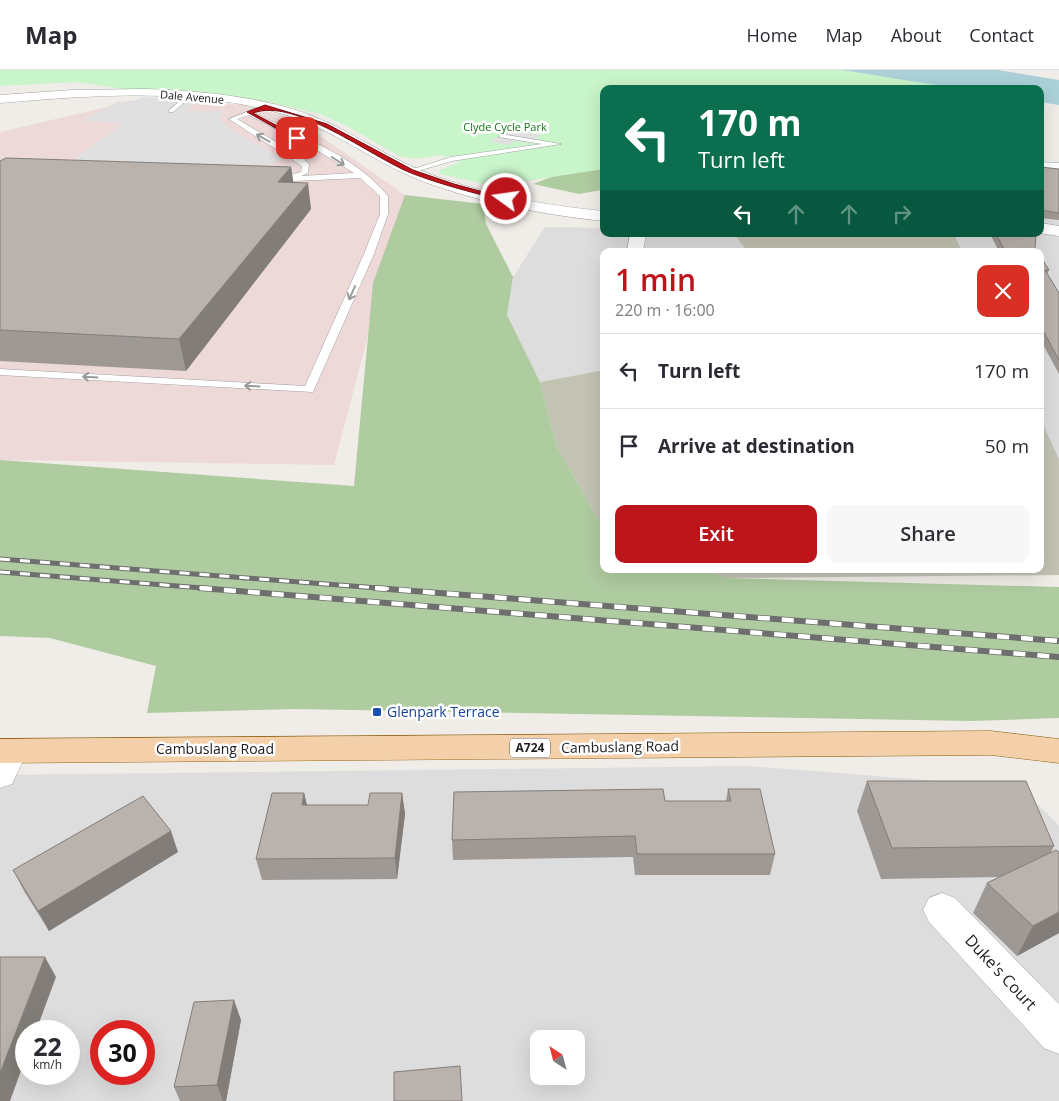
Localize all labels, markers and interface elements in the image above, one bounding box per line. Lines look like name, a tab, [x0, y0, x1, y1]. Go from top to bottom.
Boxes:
text: Map	[25, 18, 77, 51]
text: Home	[747, 23, 797, 47]
text: Map	[825, 23, 863, 47]
text: About	[891, 23, 941, 47]
text: Contact	[969, 23, 1034, 47]
street label: Dale Avenue	[159, 86, 225, 107]
text: 170 m	[698, 99, 802, 146]
icon: left	[615, 105, 680, 170]
pin	[276, 117, 318, 159]
park label: Clyde Cycle Park	[463, 119, 547, 134]
icon: arrive	[283, 124, 311, 152]
one-way arrow	[256, 133, 270, 143]
text: Turn left	[698, 144, 785, 174]
one-way arrow	[330, 157, 344, 167]
position arrow	[479, 172, 531, 224]
icon: left	[729, 200, 757, 228]
icon: ahead	[782, 200, 810, 228]
icon: ahead	[835, 200, 863, 228]
icon: right	[888, 200, 916, 228]
text: 1 min	[615, 259, 696, 300]
button: close	[977, 265, 1029, 317]
one-way arrow	[346, 285, 356, 300]
text: 220 m · 16:00	[615, 299, 715, 321]
icon: left	[615, 357, 643, 385]
text: Turn left	[658, 358, 740, 384]
text: 170 m	[974, 358, 1029, 384]
one-way arrow	[82, 373, 98, 382]
one-way arrow	[244, 382, 260, 391]
icon: arrive	[615, 432, 643, 460]
text: Arrive at destination	[658, 433, 855, 459]
text: 50 m	[985, 433, 1029, 459]
button: Exit	[615, 505, 817, 563]
button: Share	[827, 505, 1029, 563]
place label: Glenpark Terrace	[387, 702, 500, 721]
marker: Glenpark Terrace	[371, 706, 383, 718]
street label: Cambuslang Road	[561, 736, 679, 757]
road number: A724	[510, 738, 550, 758]
street label: Cambuslang Road	[156, 739, 274, 758]
street label: Duke's Court	[960, 929, 1042, 1015]
speed limit sign: 30	[90, 1020, 155, 1085]
text: 22	[33, 1029, 62, 1063]
north arrow	[530, 1030, 585, 1085]
map controls	[530, 1030, 585, 1085]
text: km/h	[33, 1056, 62, 1073]

